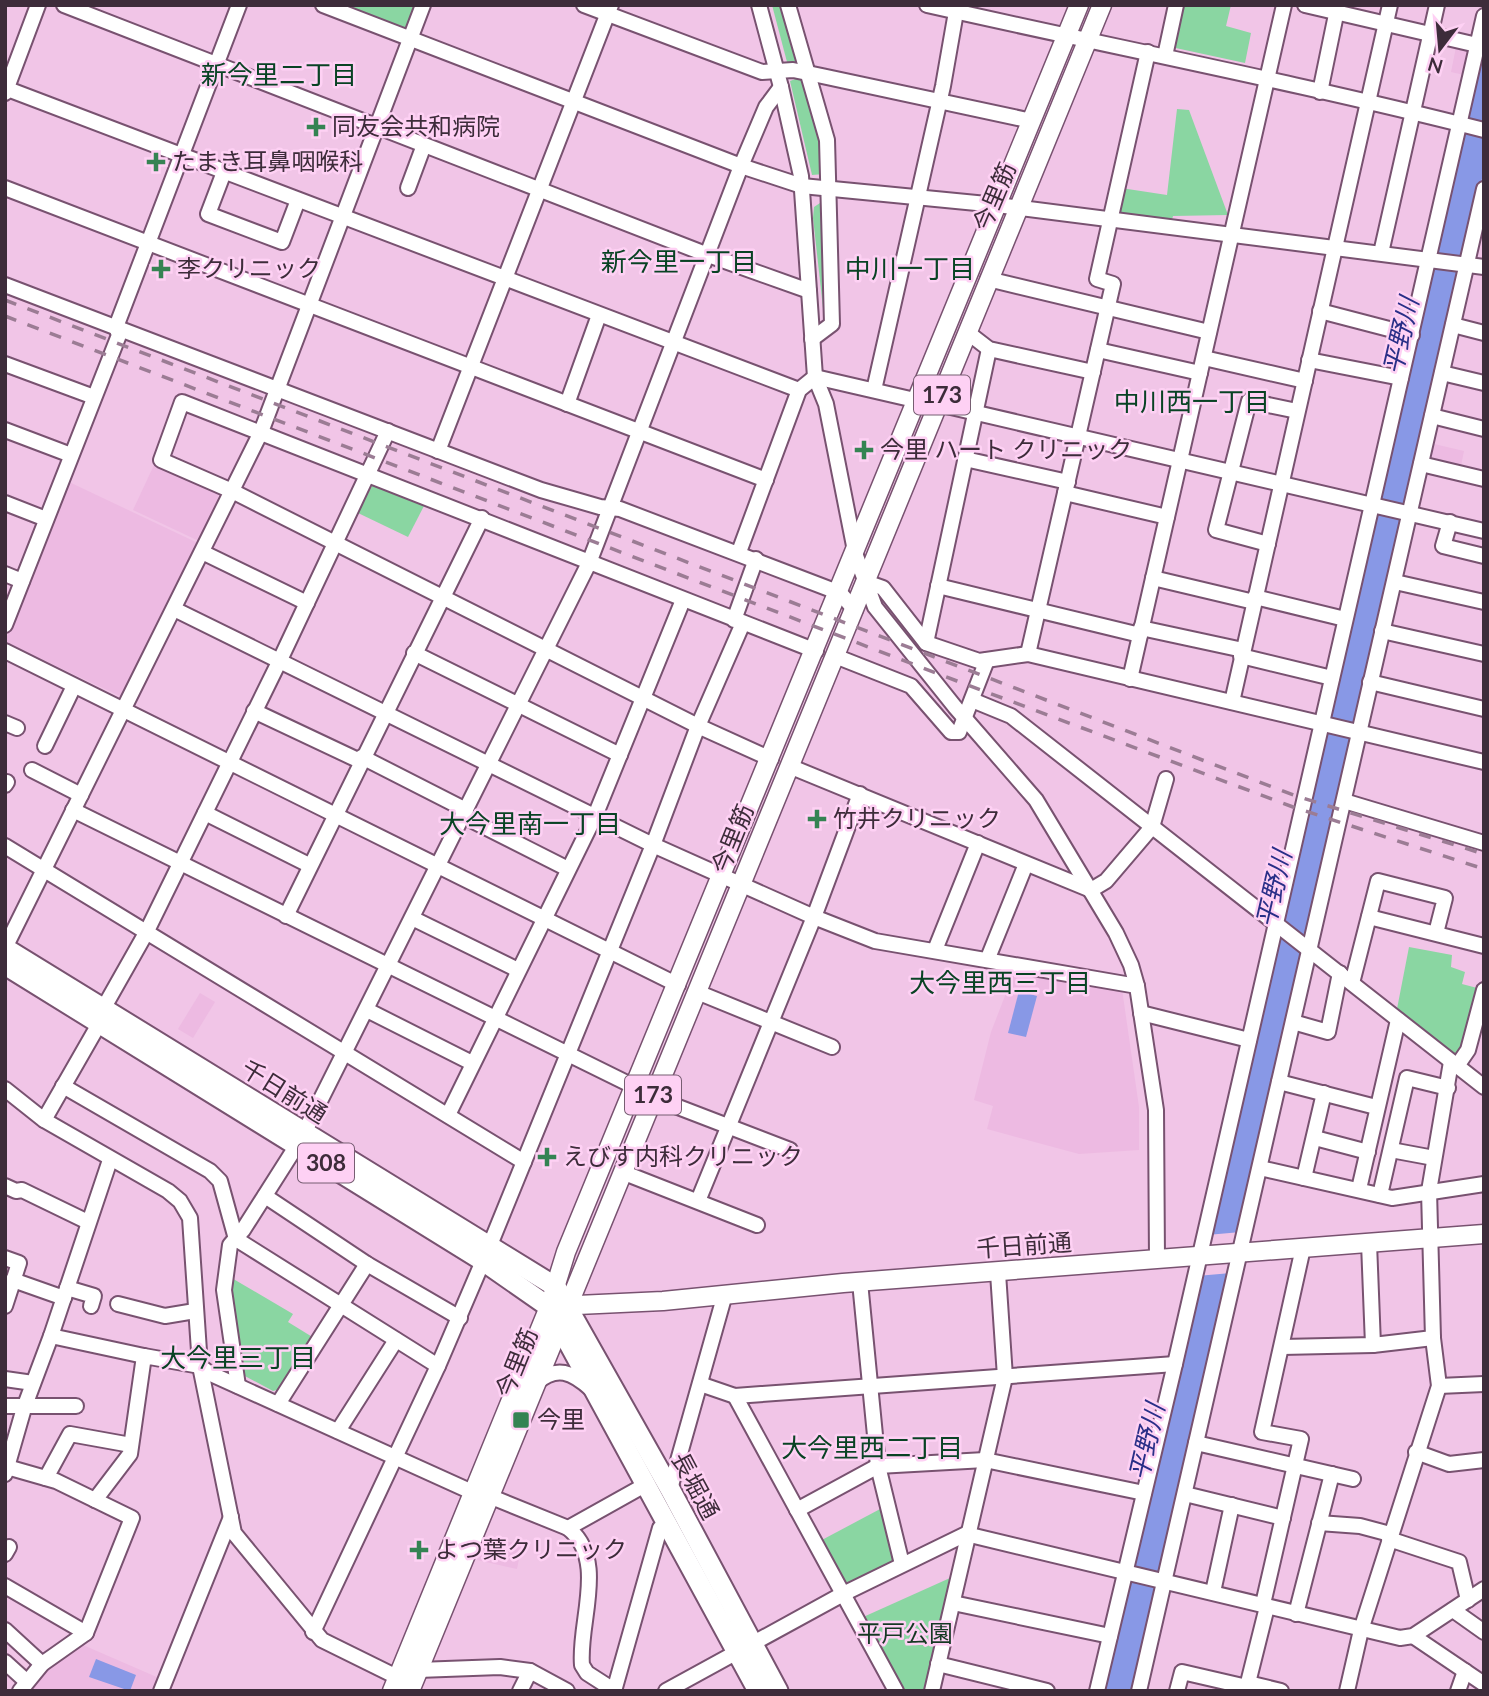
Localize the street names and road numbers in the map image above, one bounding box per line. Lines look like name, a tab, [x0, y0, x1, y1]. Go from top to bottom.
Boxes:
street label: 今里筋	[966, 158, 1021, 235]
road number: 173	[914, 376, 970, 414]
street label: 今里筋	[705, 800, 759, 877]
street label: 千日前通	[236, 1053, 333, 1128]
road number: 173	[625, 1076, 681, 1114]
road number: 308	[298, 1144, 354, 1182]
street label: 千日前通	[975, 1227, 1073, 1262]
street label: 今里筋	[489, 1324, 543, 1401]
street label: 長堀通	[667, 1447, 726, 1524]

